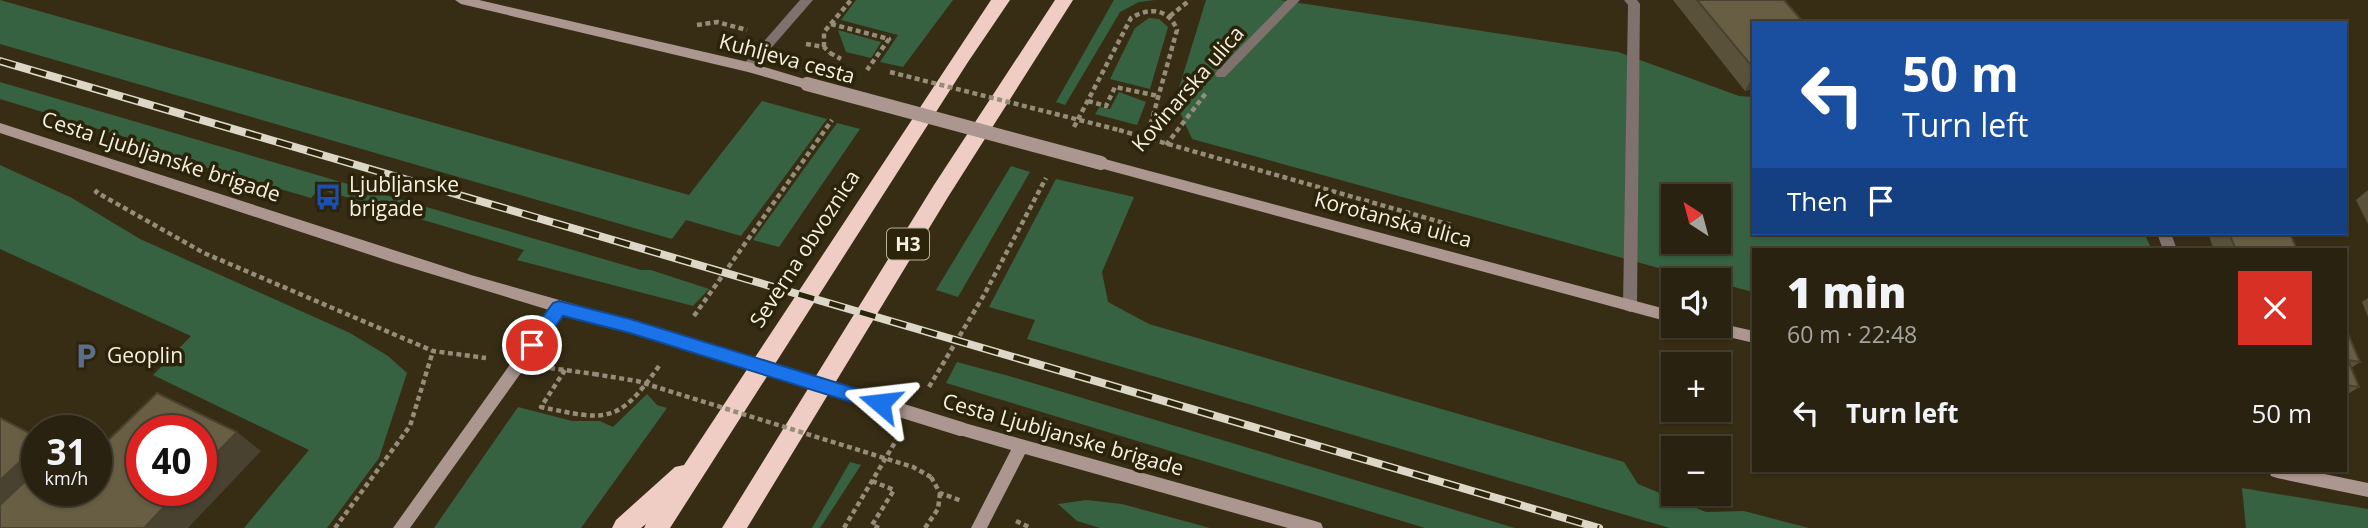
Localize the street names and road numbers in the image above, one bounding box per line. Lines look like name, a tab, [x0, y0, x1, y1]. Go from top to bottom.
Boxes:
street label: Kovinarska ulica	[1125, 20, 1250, 157]
street label: Kuhljeva cesta	[716, 26, 858, 90]
street label: Cesta Ljubljanske brigade	[38, 104, 284, 208]
street label: Severna obvoznica	[743, 164, 866, 333]
street label: Korotanska ulica	[1311, 185, 1475, 254]
road number: H3	[887, 228, 929, 260]
street label: Cesta Ljubljanske brigade	[939, 386, 1187, 482]

